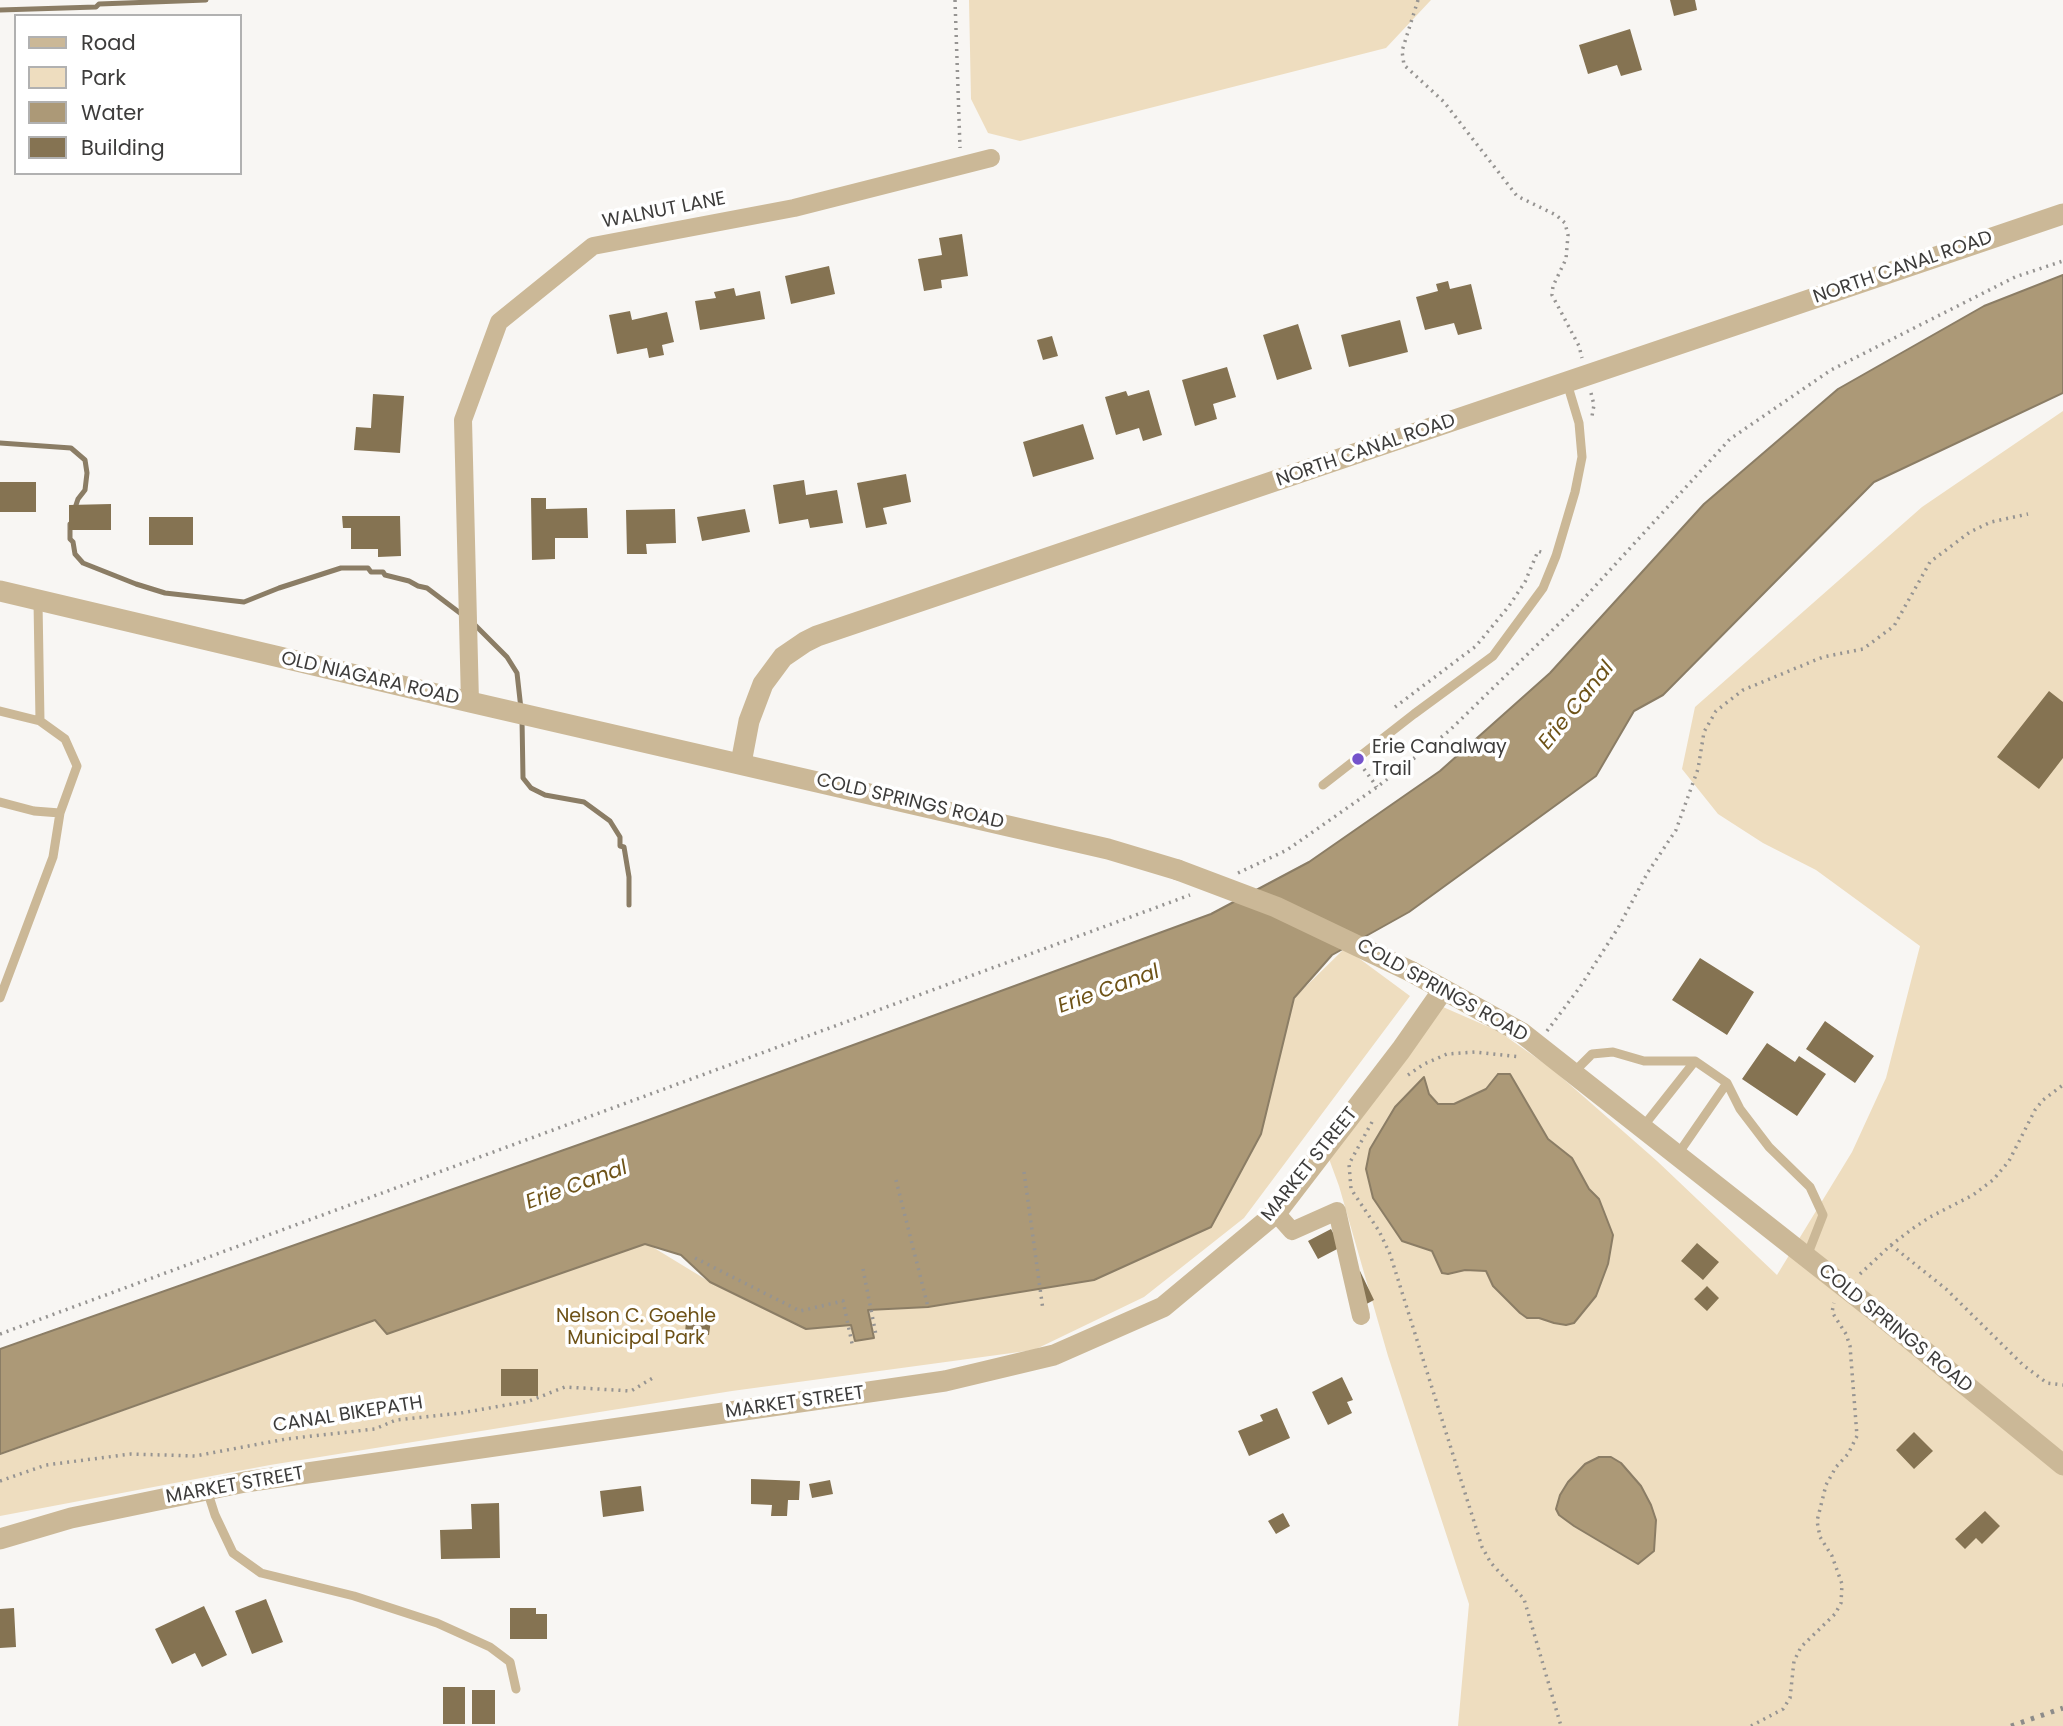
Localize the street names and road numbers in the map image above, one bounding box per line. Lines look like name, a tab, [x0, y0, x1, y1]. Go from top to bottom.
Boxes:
street label: WALNUT LANE	[600, 188, 728, 234]
street label: NORTH CANAL ROAD	[1810, 227, 1996, 309]
street label: NORTH CANAL ROAD	[1273, 410, 1459, 492]
street label: OLD NIAGARA ROAD	[279, 647, 461, 711]
street label: COLD SPRINGS ROAD	[814, 769, 1006, 835]
street label: COLD SPRINGS ROAD	[1353, 935, 1531, 1047]
street label: MARKET STREET	[1257, 1103, 1363, 1227]
street label: COLD SPRINGS ROAD	[1813, 1260, 1977, 1398]
street label: MARKET STREET	[724, 1382, 866, 1424]
street label: CANAL BIKEPATH	[271, 1392, 425, 1438]
street label: MARKET STREET	[164, 1463, 306, 1509]

